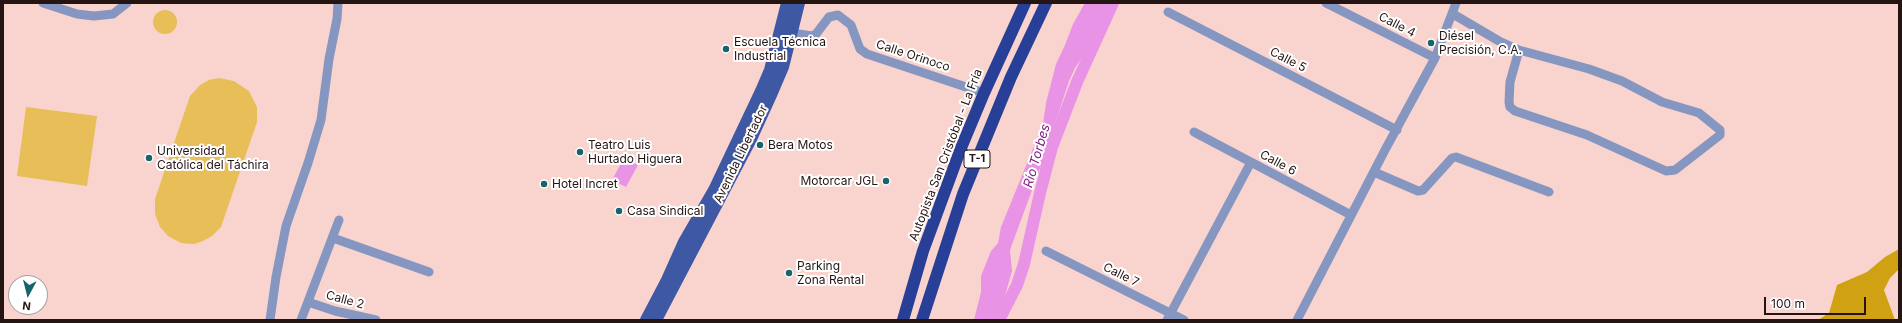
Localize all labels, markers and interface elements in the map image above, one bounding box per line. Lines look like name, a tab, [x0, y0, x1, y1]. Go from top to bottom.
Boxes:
street label: Calle 4	[1376, 10, 1418, 40]
place label: Diésel Precisión, C.A.	[1439, 29, 1522, 57]
place label: Escuela Técnica Industrial	[734, 35, 826, 63]
street label: Calle Orinoco	[874, 37, 952, 75]
marker: Diésel Precisión, C.A.	[1426, 38, 1436, 48]
marker: Escuela Técnica Industrial	[721, 44, 731, 54]
street label: Calle 5	[1267, 45, 1309, 75]
street label: Autopista San Cristóbal - La Fría	[906, 67, 986, 243]
street label: Avenida Libertador	[711, 103, 771, 205]
water label: Río Torbes	[1020, 122, 1054, 190]
place label: Teatro Luis Hurtado Higuera	[588, 138, 682, 166]
place label: Bera Motos	[768, 138, 833, 152]
marker: Bera Motos	[755, 140, 765, 150]
place label: Universidad Católica del Táchira	[157, 144, 269, 172]
marker: Teatro Luis Hurtado Higuera	[575, 147, 585, 157]
street label: Calle 6	[1257, 147, 1299, 179]
road number: T-1	[964, 150, 990, 168]
marker: Universidad Católica del Táchira	[144, 153, 154, 163]
place label: Motorcar JGL	[800, 174, 878, 188]
marker: Motorcar JGL	[881, 176, 891, 186]
place label: Hotel Incret	[552, 177, 618, 191]
marker: Hotel Incret	[539, 179, 549, 189]
place label: Casa Sindical	[627, 204, 704, 218]
marker: Casa Sindical	[614, 206, 624, 216]
place label: Parking Zona Rental	[797, 259, 864, 287]
street label: Calle 7	[1101, 260, 1141, 290]
marker: Parking Zona Rental	[784, 268, 794, 278]
north arrow	[8, 275, 48, 315]
street label: Calle 2	[324, 288, 366, 312]
scale bar	[1766, 289, 1868, 315]
text: 100 m	[1771, 296, 1805, 311]
text: N	[22, 298, 32, 313]

